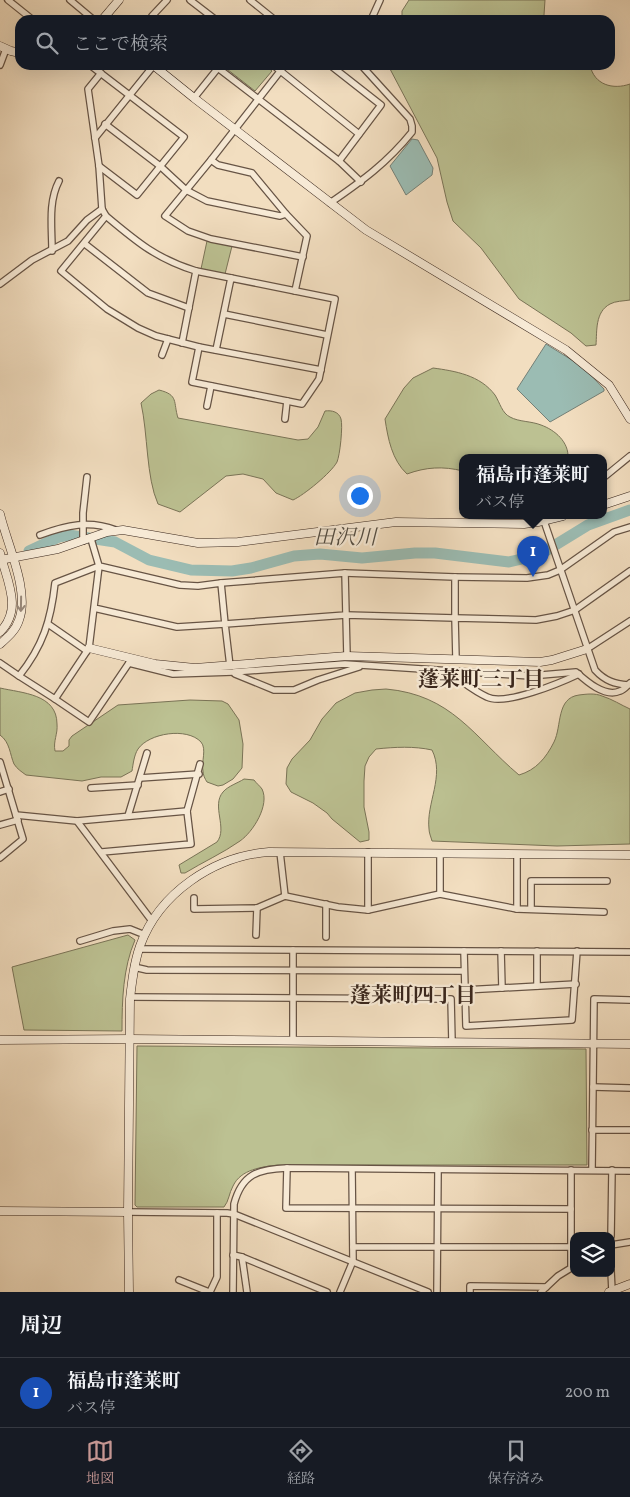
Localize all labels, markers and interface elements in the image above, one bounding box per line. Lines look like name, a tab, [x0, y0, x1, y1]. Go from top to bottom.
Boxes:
search box	[15, 15, 615, 70]
icon: search	[33, 29, 61, 57]
text: ここで検索	[73, 32, 168, 58]
popup	[459, 454, 607, 519]
text: 福島市蓬莱町	[476, 463, 590, 489]
your location	[347, 483, 373, 509]
text: バス停	[476, 492, 524, 514]
water label: 田沢川	[314, 524, 378, 553]
pin: 1	[517, 536, 549, 577]
one-way arrow	[16, 596, 26, 612]
district label: 蓬莱町三丁目	[418, 666, 544, 695]
district label: 蓬莱町四丁目	[350, 982, 476, 1011]
map controls	[570, 1232, 615, 1277]
button: layers	[570, 1232, 615, 1277]
text: 周辺	[20, 1312, 62, 1341]
text: 福島市蓬莱町	[67, 1369, 181, 1395]
text: 1	[33, 1382, 39, 1404]
text: 200 m	[565, 1382, 610, 1404]
text: バス停	[67, 1398, 115, 1420]
tab: 地図	[86, 1437, 114, 1489]
tab: 経路	[287, 1437, 315, 1489]
tab: 保存済み	[488, 1437, 544, 1489]

